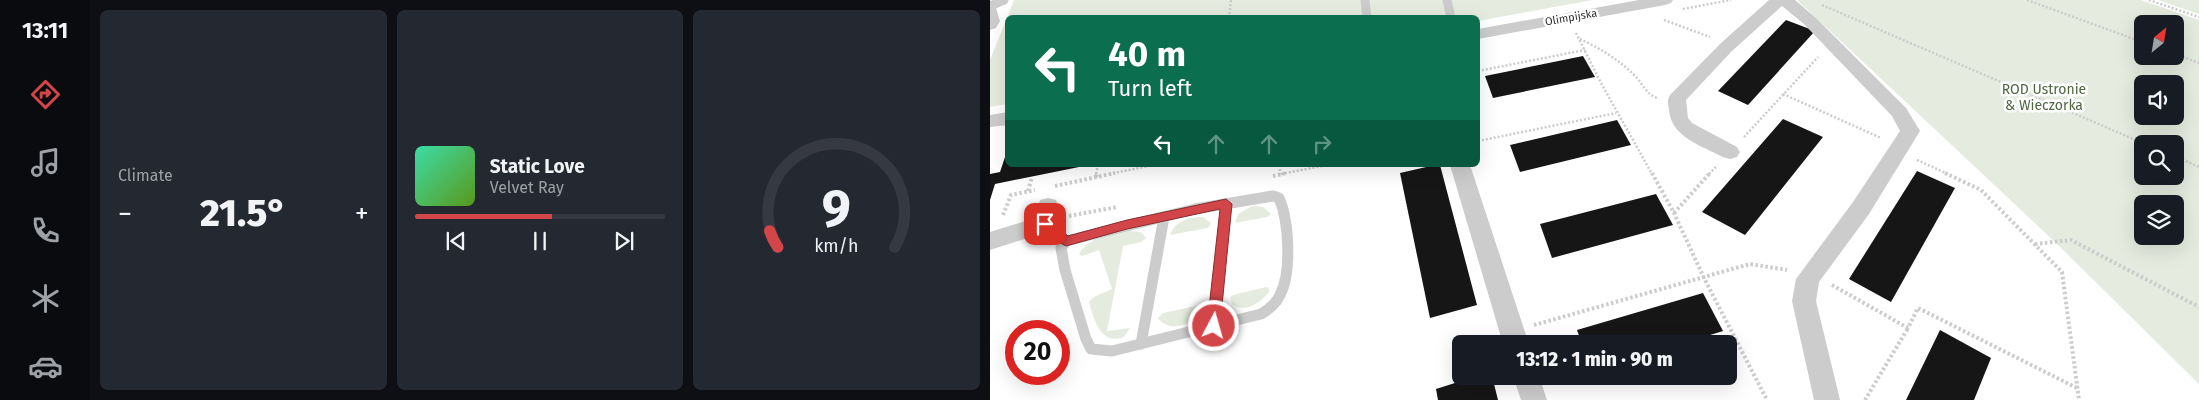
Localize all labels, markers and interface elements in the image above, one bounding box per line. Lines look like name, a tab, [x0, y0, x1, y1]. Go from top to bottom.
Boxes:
street label: Olimpijska	[1544, 7, 1598, 28]
north arrow	[2134, 15, 2184, 65]
map controls	[2134, 15, 2184, 245]
text: 13:11	[22, 17, 68, 44]
text: 40 m	[1108, 33, 1186, 75]
icon: left	[1025, 35, 1090, 100]
text: Turn left	[1108, 75, 1192, 102]
button: sound	[2134, 75, 2184, 125]
icon: directions	[28, 77, 63, 112]
park label: ROD Ustronie & Wieczorka	[2002, 81, 2086, 114]
icon: left	[1149, 130, 1177, 158]
icon: ahead	[1202, 130, 1230, 158]
icon: ahead	[1255, 130, 1283, 158]
icon: right	[1308, 130, 1336, 158]
button: search	[2134, 135, 2184, 185]
icon: music	[28, 145, 63, 180]
text: Static Love	[490, 155, 585, 178]
text: Climate	[118, 166, 173, 185]
text: 9	[822, 177, 851, 240]
text: Velvet Ray	[490, 178, 564, 197]
text: 21.5°	[200, 190, 287, 236]
button: layers	[2134, 195, 2184, 245]
text: −	[118, 197, 132, 230]
text: +	[355, 197, 369, 230]
pin	[1024, 203, 1066, 245]
icon: arrive	[1031, 210, 1059, 238]
icon: phone	[28, 213, 63, 248]
icon: previous	[442, 227, 470, 255]
icon: pause	[526, 227, 554, 255]
icon: next	[610, 227, 638, 255]
text: km/h	[815, 235, 859, 257]
icon: climate	[28, 281, 63, 316]
position arrow	[1187, 299, 1239, 351]
speed limit sign: 20	[1005, 320, 1070, 385]
text: 13:12 · 1 min · 90 m	[1516, 348, 1673, 371]
icon: car	[28, 349, 63, 384]

